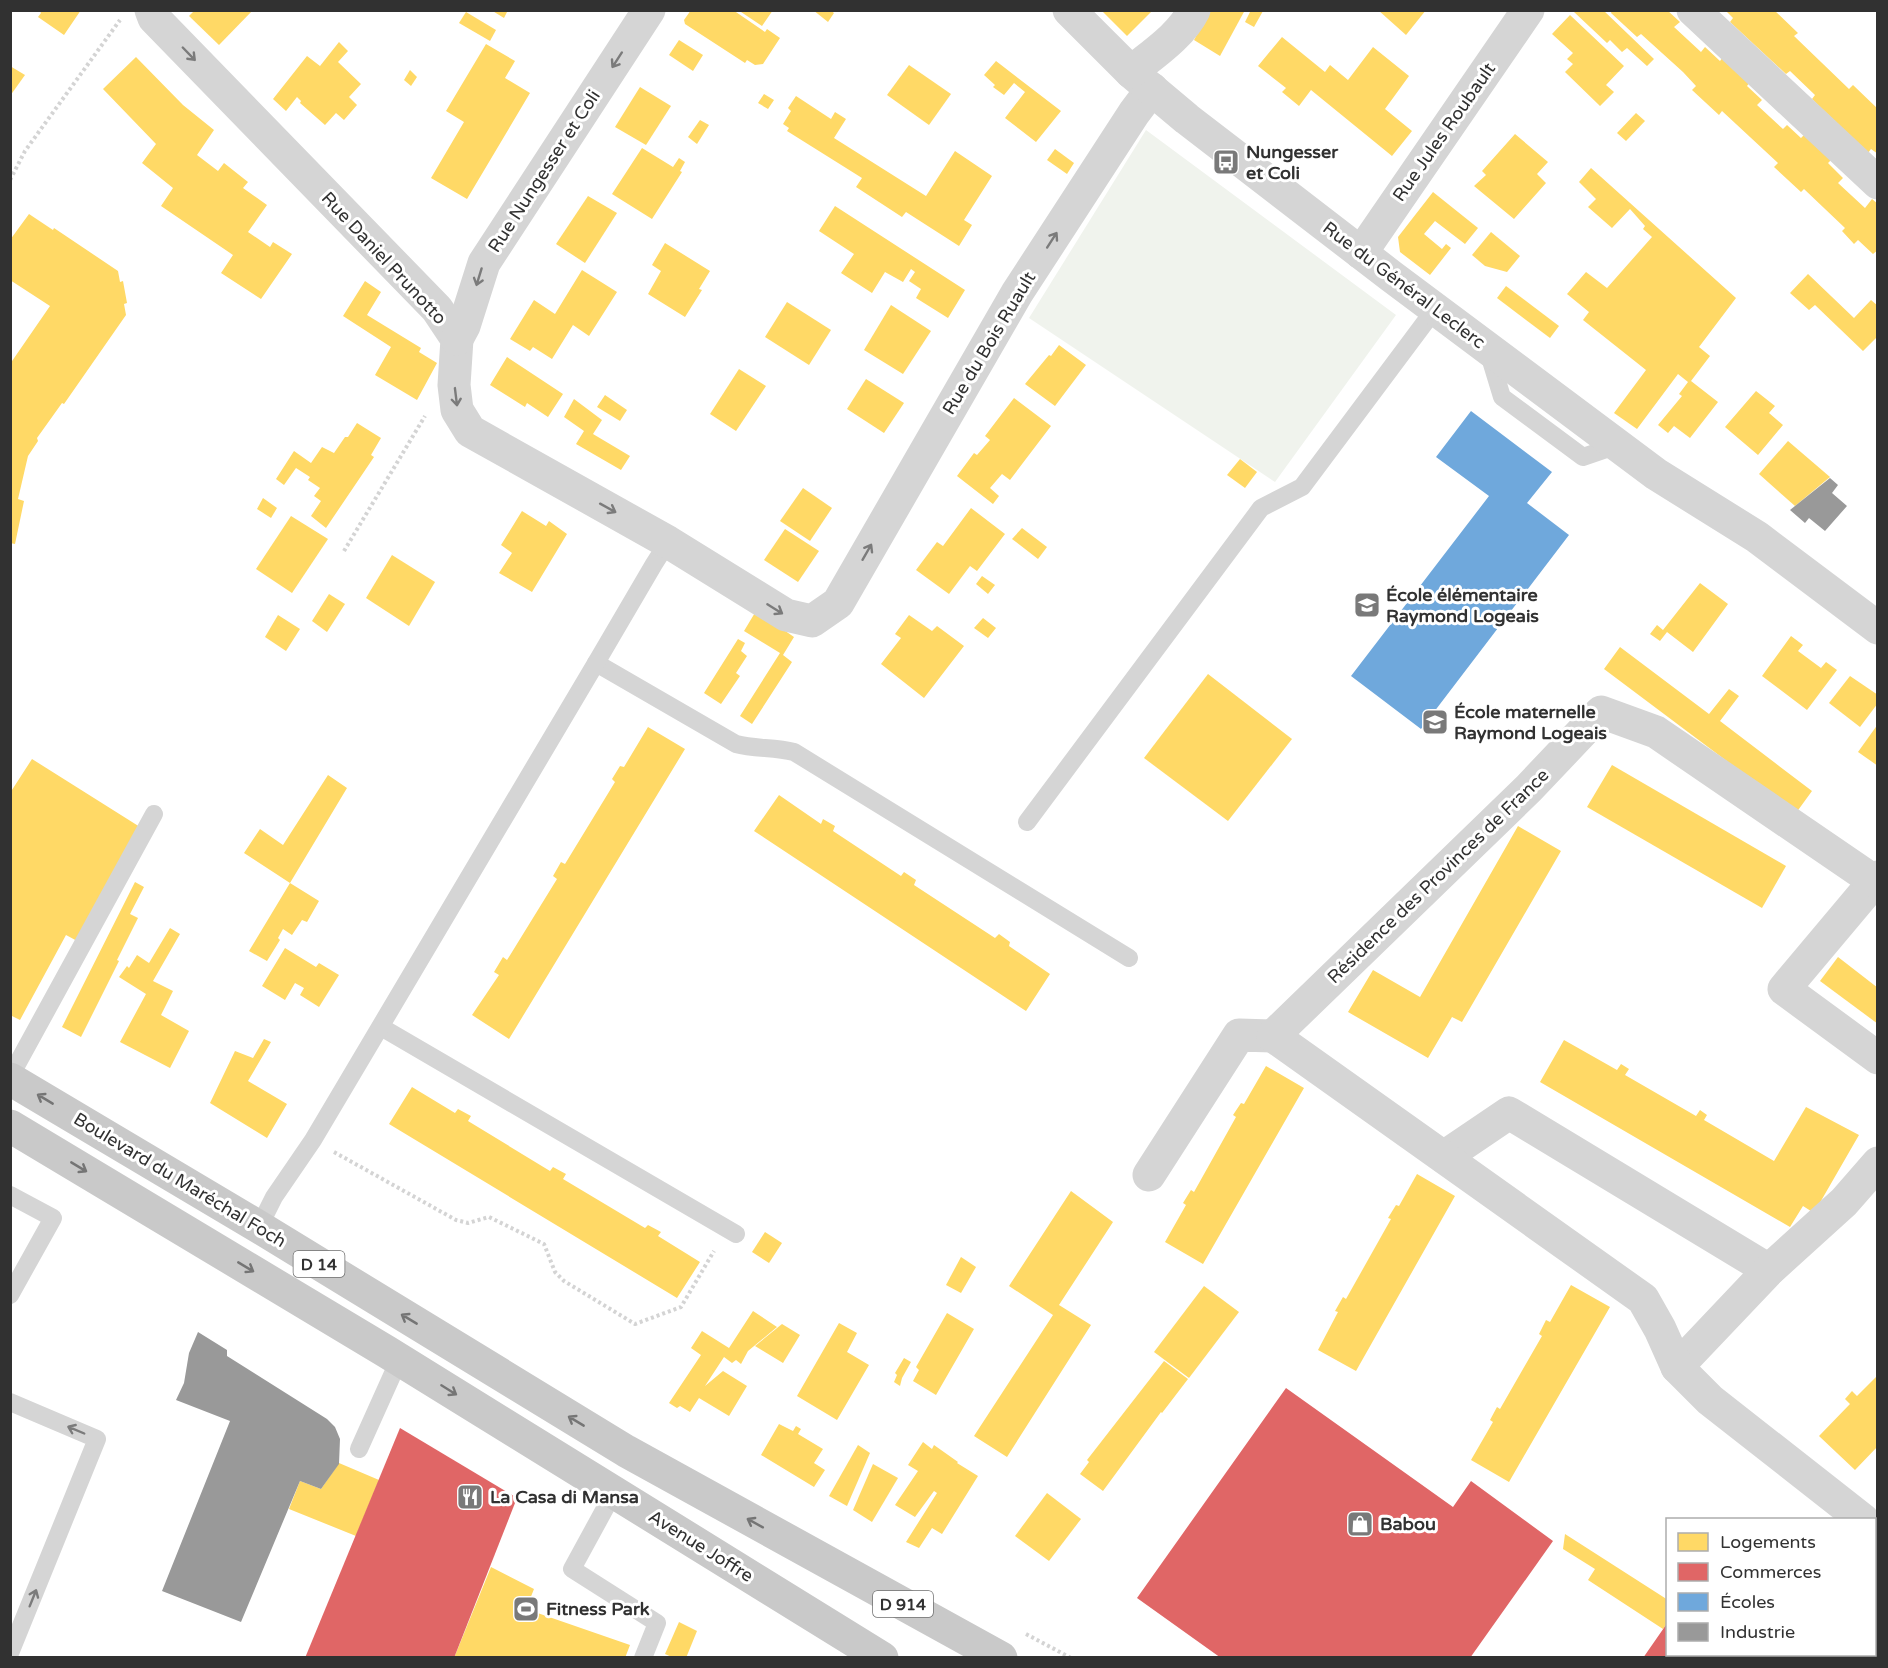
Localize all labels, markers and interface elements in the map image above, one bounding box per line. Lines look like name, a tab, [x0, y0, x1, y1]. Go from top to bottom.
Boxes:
one-way arrow	[182, 47, 196, 62]
one-way arrow	[611, 51, 623, 67]
street label: Rue Jules Roubault	[1388, 58, 1500, 206]
street label: Rue Nungesser et Coli	[483, 86, 605, 256]
place label: Nungesser et Coli	[1246, 141, 1339, 184]
bus stop icon: Nungesser et Coli	[1211, 147, 1241, 177]
street label: Rue Daniel Prunotto	[317, 187, 451, 329]
street label: Rue du Général Leclerc	[1318, 217, 1490, 353]
one-way arrow	[1046, 232, 1058, 249]
one-way arrow	[473, 267, 484, 286]
street label: Rue du Bois Ruault	[938, 267, 1040, 418]
one-way arrow	[450, 387, 461, 407]
one-way arrow	[599, 502, 616, 514]
one-way arrow	[861, 544, 873, 561]
place label: École élémentaire Raymond Logeais	[1386, 584, 1539, 627]
school or university icon: École élémentaire Raymond Logeais	[1352, 590, 1382, 620]
one-way arrow	[766, 603, 783, 615]
place label: École maternelle Raymond Logeais	[1454, 701, 1607, 744]
school or university icon: École maternelle Raymond Logeais	[1420, 707, 1450, 737]
street label: Résidence des Provinces de France	[1323, 764, 1553, 988]
one-way arrow	[37, 1093, 54, 1105]
street label: Boulevard du Maréchal Foch	[70, 1108, 290, 1252]
one-way arrow	[70, 1161, 87, 1173]
road number: D 14	[294, 1251, 344, 1277]
one-way arrow	[237, 1261, 254, 1273]
one-way arrow	[401, 1313, 418, 1326]
one-way arrow	[440, 1384, 457, 1396]
one-way arrow	[568, 1414, 585, 1426]
one-way arrow	[67, 1424, 85, 1435]
restaurant icon: La Casa di Mansa	[455, 1482, 485, 1512]
place label: La Casa di Mansa	[490, 1486, 639, 1508]
street label: Avenue Joffre	[645, 1505, 757, 1587]
shop icon: Babou	[1345, 1509, 1375, 1539]
place label: Babou	[1380, 1513, 1436, 1535]
one-way arrow	[747, 1517, 764, 1529]
legend	[1666, 1518, 1876, 1656]
text: Logements	[1720, 1531, 1816, 1553]
text: Commerces	[1720, 1561, 1821, 1583]
one-way arrow	[28, 1590, 39, 1608]
road number: D 914	[873, 1591, 933, 1617]
text: Écoles	[1720, 1591, 1775, 1613]
sports icon: Fitness Park	[511, 1594, 541, 1624]
place label: Fitness Park	[546, 1598, 650, 1620]
text: Industrie	[1720, 1621, 1795, 1643]

